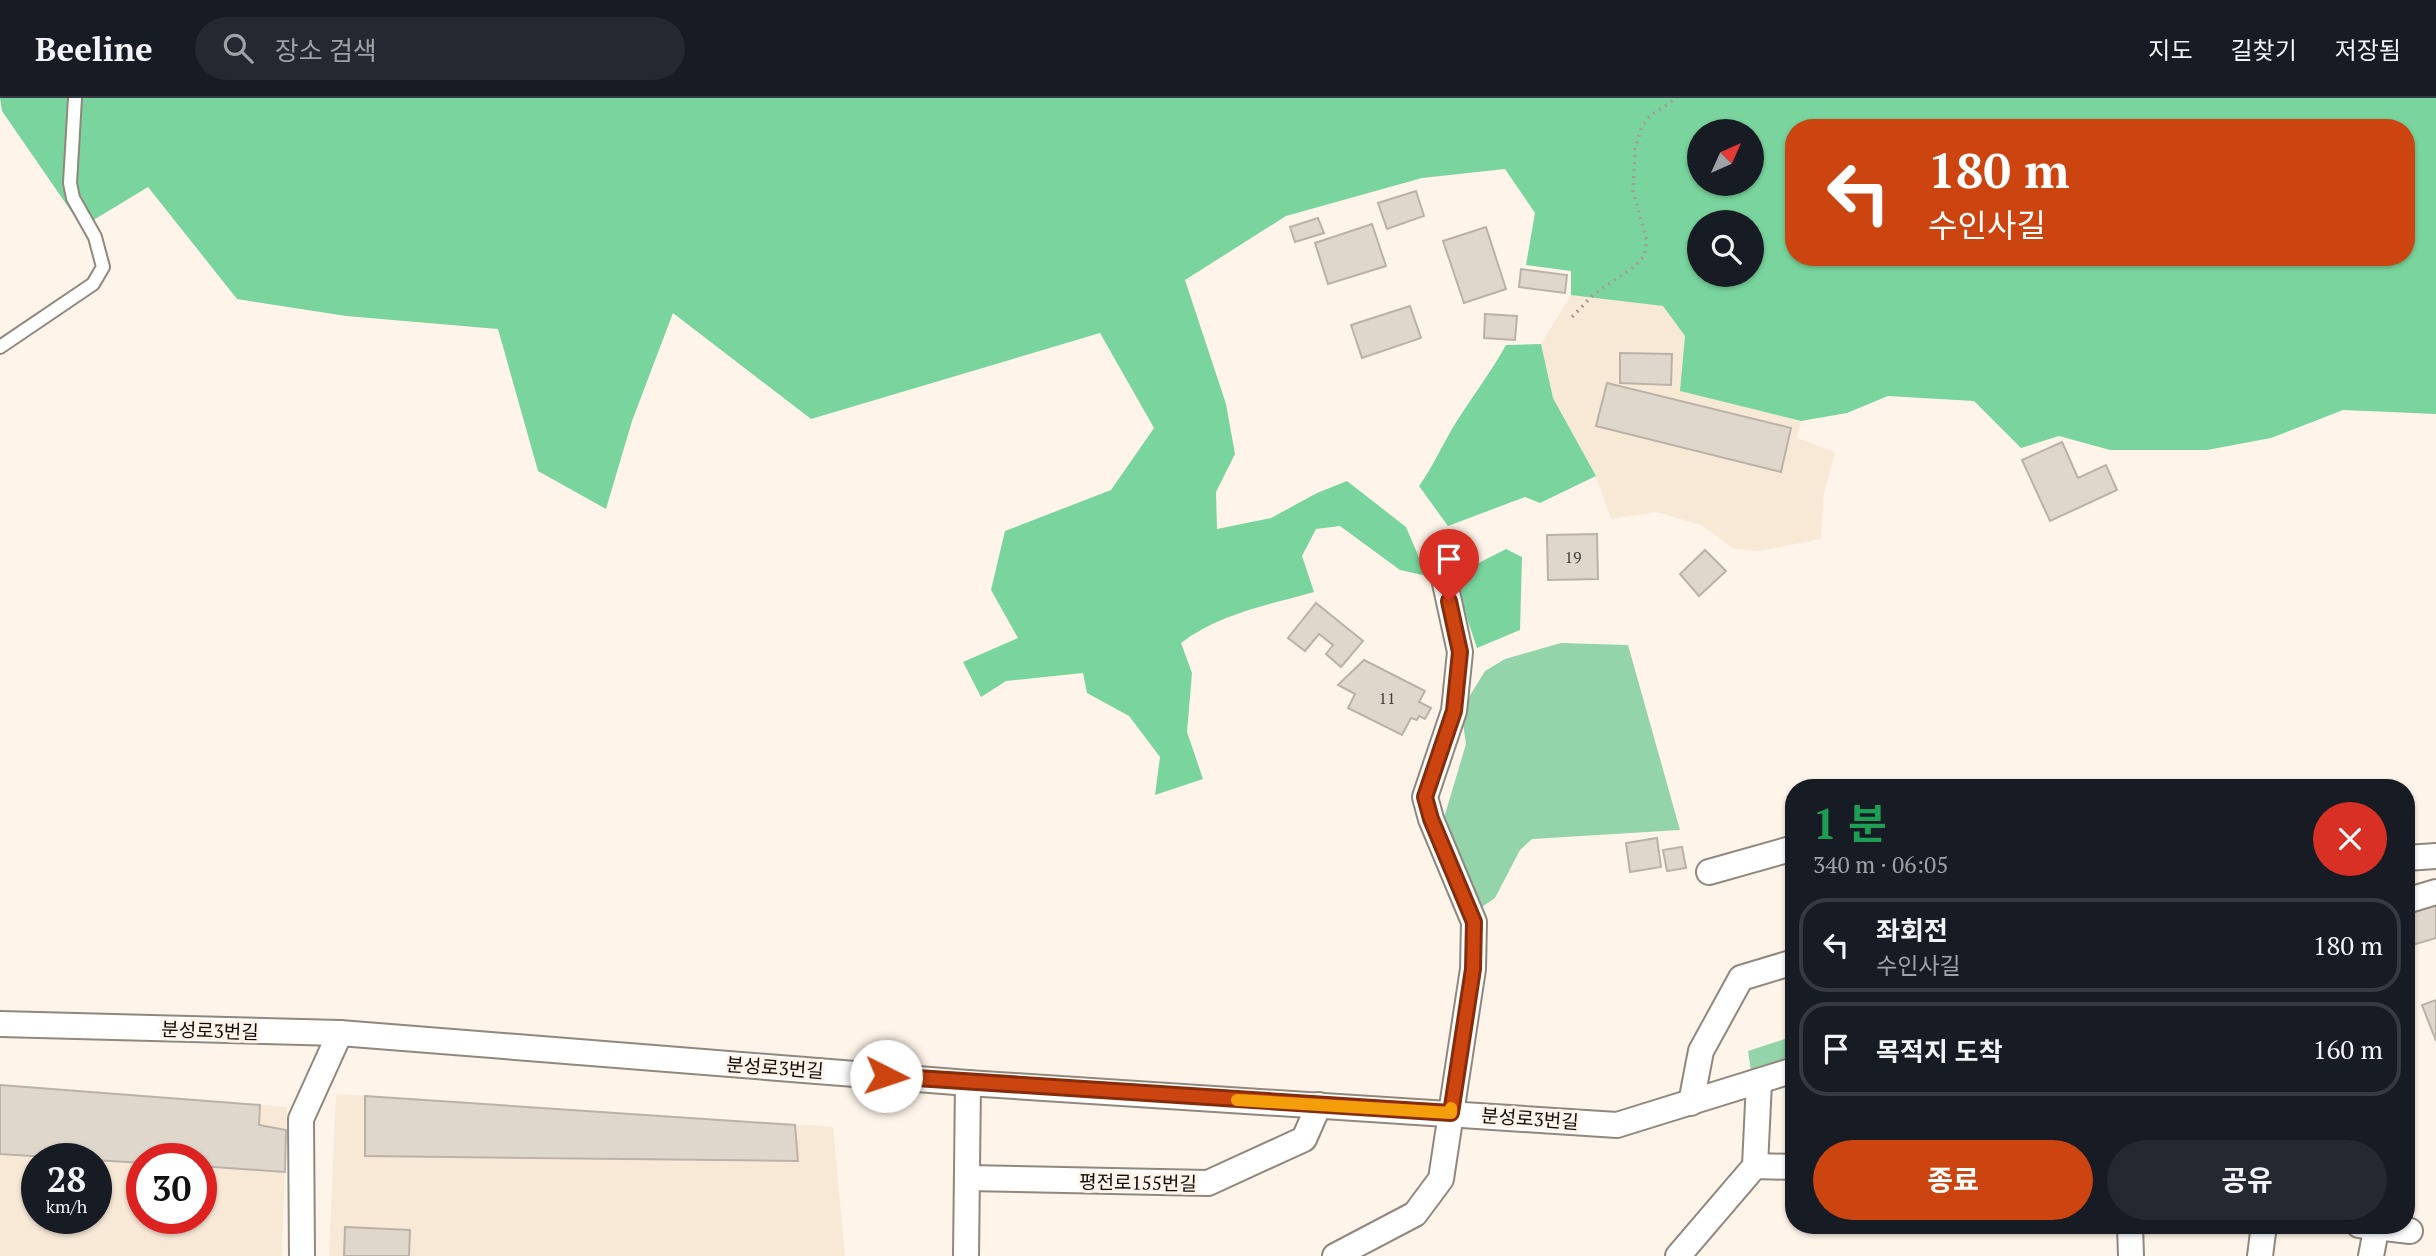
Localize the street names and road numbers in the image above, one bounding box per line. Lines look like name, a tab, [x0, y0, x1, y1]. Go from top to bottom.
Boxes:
street label: 분성로3번길	[161, 1016, 259, 1044]
street label: 분성로3번길	[725, 1051, 825, 1083]
street label: 분성로3번길	[1480, 1102, 1580, 1134]
street label: 평전로155번길	[1079, 1168, 1197, 1196]

